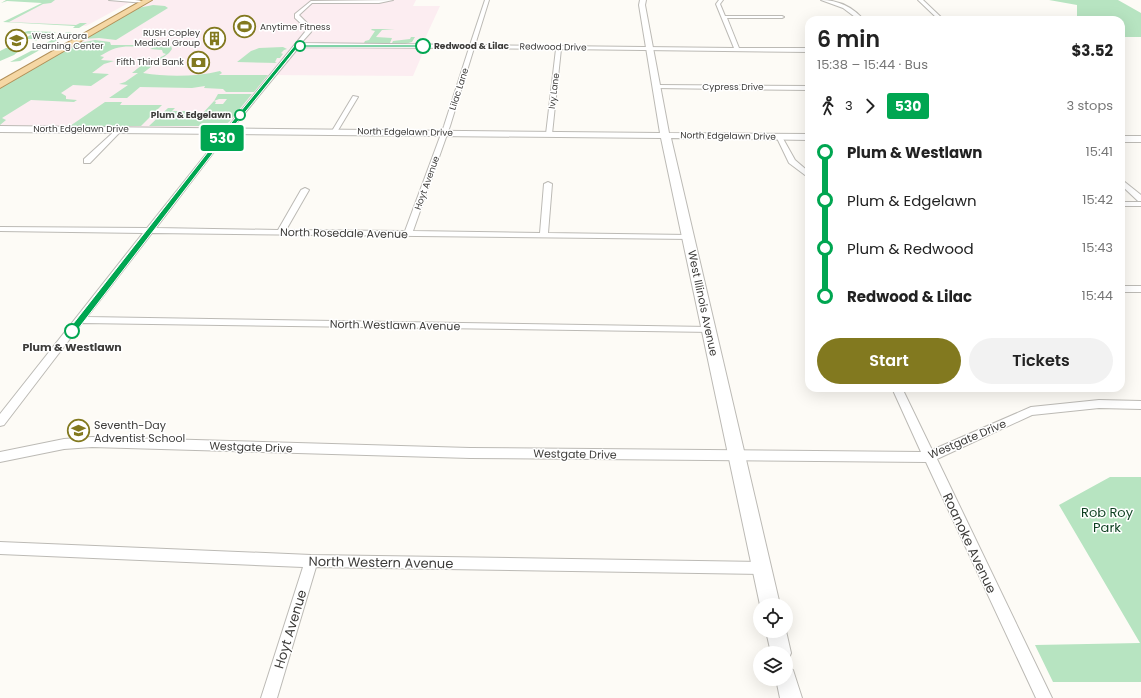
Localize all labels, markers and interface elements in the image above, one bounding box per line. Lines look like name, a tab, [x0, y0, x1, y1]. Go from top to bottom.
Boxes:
sports icon: Anytime Fitness	[231, 14, 257, 40]
place label: Anytime Fitness	[260, 21, 331, 33]
text: 6 min	[817, 24, 880, 55]
building icon: RUSH Copley Medical Group	[202, 25, 228, 51]
place label: RUSH Copley Medical Group	[134, 27, 200, 49]
school or university icon: West Aurora Learning Center	[4, 28, 30, 54]
place label: West Aurora Learning Center	[32, 30, 104, 52]
marker: Redwood & Lilac	[415, 38, 431, 54]
unlabelled marker	[294, 40, 306, 52]
place label: Redwood & Lilac	[434, 40, 510, 52]
street label: Redwood Drive	[519, 40, 587, 54]
text: $3.52	[1072, 40, 1113, 61]
bank icon: Fifth Third Bank	[186, 49, 212, 75]
text: 15:38 – 15:44 · Bus	[817, 55, 928, 74]
place label: Fifth Third Bank	[116, 56, 184, 68]
street label: Lilac Lane	[447, 66, 472, 112]
street label: Ivy Lane	[546, 72, 562, 110]
street label: Cypress Drive	[702, 81, 764, 93]
icon: walk	[817, 95, 839, 117]
icon: forward	[859, 95, 881, 117]
text: 3	[845, 96, 853, 115]
text: 530	[895, 96, 921, 116]
text: 3 stops	[1066, 96, 1113, 115]
place label: Plum & Edgelawn	[151, 109, 231, 121]
marker: Plum & Edgelawn	[234, 109, 246, 121]
street label: North Edgelawn Drive	[33, 123, 129, 135]
line badge: 530	[199, 125, 245, 151]
street label: North Edgelawn Drive	[357, 125, 453, 139]
text: 530	[209, 128, 235, 148]
street label: North Edgelawn Drive	[680, 129, 776, 143]
text: Plum & Westlawn	[847, 142, 982, 163]
text: 15:41	[1086, 142, 1113, 161]
street label: Hoyt Avenue	[412, 154, 442, 212]
text: Plum & Edgelawn	[847, 190, 977, 211]
text: 15:42	[1082, 190, 1113, 209]
street label: North Rosedale Avenue	[280, 224, 408, 242]
text: Plum & Redwood	[847, 238, 974, 259]
text: 15:43	[1082, 238, 1113, 257]
street label: West Illinois Avenue	[684, 249, 722, 358]
text: Redwood & Lilac	[847, 286, 972, 307]
text: 15:44	[1082, 286, 1113, 305]
street label: North Westlawn Avenue	[330, 316, 461, 334]
marker: Plum & Westlawn	[64, 323, 80, 339]
button: Start	[817, 338, 961, 384]
button: Tickets	[969, 338, 1113, 384]
place label: Plum & Westlawn	[22, 339, 122, 355]
street label: Westgate Drive	[925, 415, 1009, 463]
place label: Seventh-Day Adventist School	[94, 417, 185, 446]
school or university icon: Seventh-Day Adventist School	[66, 418, 92, 444]
street label: Westgate Drive	[209, 438, 293, 456]
street label: Westgate Drive	[533, 445, 617, 463]
street label: Roanoke Avenue	[938, 490, 1001, 596]
park label: Rob Roy Park	[1081, 503, 1134, 537]
street label: North Western Avenue	[309, 552, 453, 573]
street label: Hoyt Avenue	[269, 587, 312, 671]
map controls	[753, 598, 793, 686]
button: locate	[753, 598, 793, 638]
button: layers	[753, 646, 793, 686]

